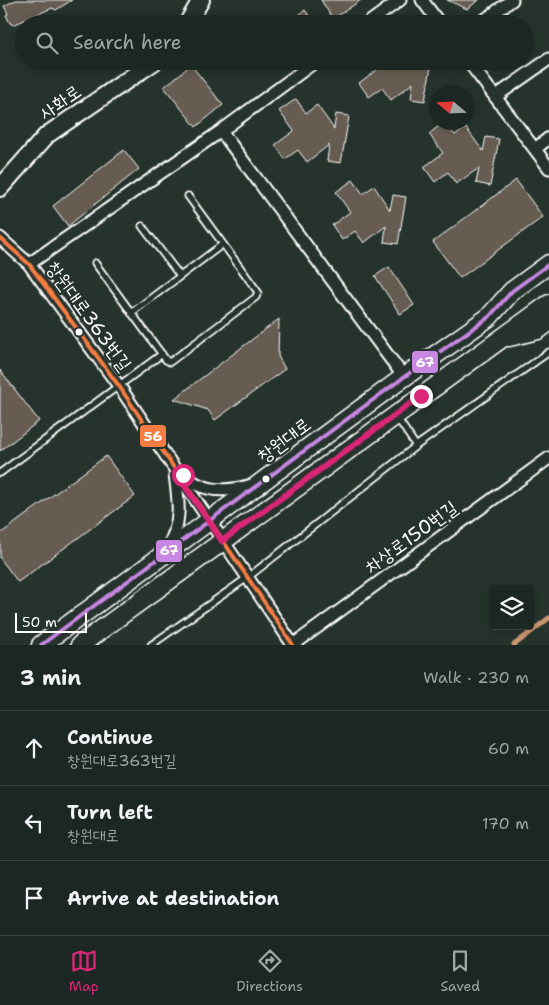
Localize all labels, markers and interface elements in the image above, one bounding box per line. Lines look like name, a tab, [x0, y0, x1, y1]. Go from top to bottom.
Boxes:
search box	[15, 15, 534, 70]
icon: search	[33, 29, 61, 57]
text: Search here	[73, 30, 182, 55]
street label: 사화로	[34, 79, 86, 125]
north arrow	[429, 85, 474, 130]
street label: 창원대로363번길	[41, 256, 137, 376]
unlabelled marker	[74, 327, 84, 337]
line badge: 67	[411, 350, 439, 374]
text: 67	[416, 353, 435, 371]
route end	[410, 385, 433, 408]
street label: 창원대로	[252, 412, 316, 468]
line badge: 56	[139, 424, 167, 448]
text: 56	[144, 427, 162, 445]
route start	[172, 464, 195, 487]
unlabelled marker	[261, 474, 271, 484]
street label: 차상로150번길	[360, 495, 462, 579]
line badge: 67	[155, 539, 183, 563]
text: 67	[160, 541, 179, 559]
map controls	[489, 585, 534, 630]
button: layers	[489, 585, 534, 630]
scale bar	[15, 610, 88, 633]
text: 50 m	[22, 613, 57, 631]
text: 3 min	[20, 664, 81, 692]
text: Walk · 230 m	[423, 667, 529, 688]
text: Continue	[67, 725, 153, 750]
icon: ahead	[20, 734, 48, 762]
text: 60 m	[488, 738, 529, 759]
text: 창원대로363번길	[67, 750, 176, 771]
text: Turn left	[67, 800, 153, 825]
icon: left	[20, 809, 48, 837]
text: 170 m	[482, 813, 529, 834]
text: 창원대로	[67, 825, 119, 846]
icon: arrive	[20, 884, 48, 912]
text: Arrive at destination	[67, 886, 279, 911]
tab: Map	[69, 947, 99, 995]
tab: Directions	[236, 947, 303, 995]
tab: Saved	[441, 947, 480, 995]

